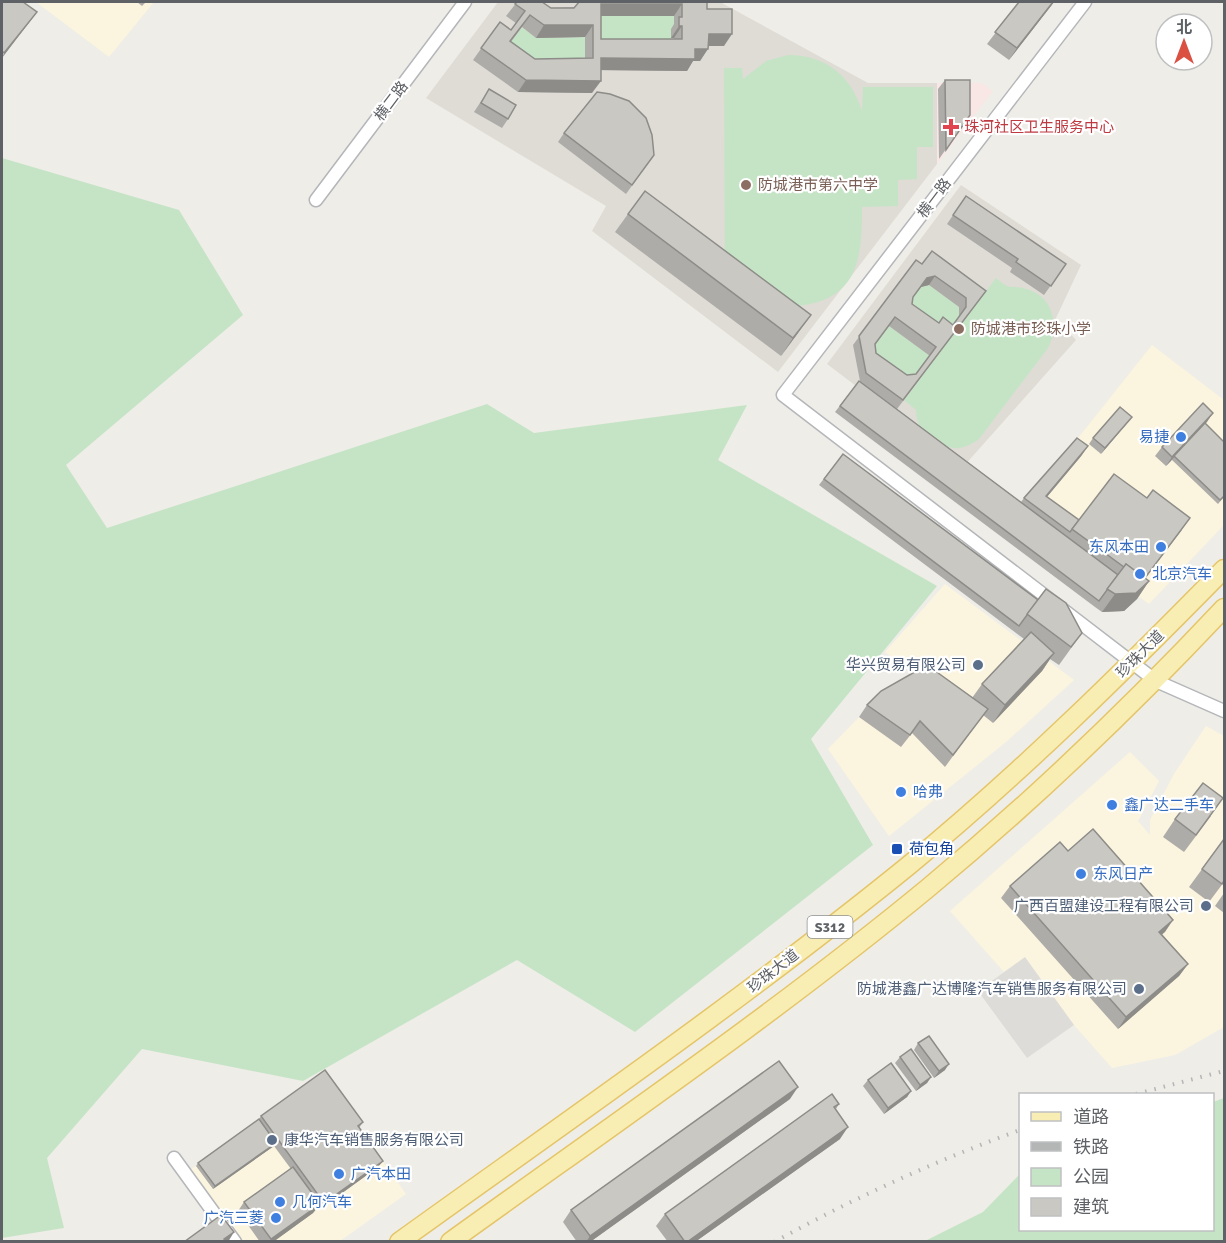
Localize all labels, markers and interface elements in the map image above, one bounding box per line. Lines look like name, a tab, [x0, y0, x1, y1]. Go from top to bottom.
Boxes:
north arrow	[1154, 12, 1214, 72]
text: 北	[1176, 18, 1192, 38]
street label: 横二路	[370, 78, 412, 124]
marker: 珠河社区卫生服务中心	[942, 118, 960, 136]
place label: 珠河社区卫生服务中心	[964, 118, 1114, 136]
street label: 横一路	[913, 175, 955, 221]
place label: 防城港市第六中学	[758, 176, 878, 194]
marker: 防城港市第六中学	[739, 178, 753, 192]
place label: 防城港市珍珠小学	[971, 320, 1091, 338]
marker: 防城港市珍珠小学	[952, 322, 966, 336]
place label: 易捷	[1139, 428, 1169, 446]
marker: 易捷	[1174, 430, 1188, 444]
place label: 东风本田	[1089, 538, 1149, 556]
marker: 东风本田	[1154, 540, 1168, 554]
place label: 北京汽车	[1152, 565, 1212, 583]
marker: 北京汽车	[1133, 567, 1147, 581]
street label: 珍珠大道	[1112, 626, 1168, 682]
place label: 华兴贸易有限公司	[846, 656, 966, 674]
marker: 华兴贸易有限公司	[971, 658, 985, 672]
place label: 哈弗	[913, 783, 943, 801]
marker: 哈弗	[894, 785, 908, 799]
place label: 鑫广达二手车	[1124, 796, 1214, 814]
marker: 鑫广达二手车	[1105, 798, 1119, 812]
place label: 荷包角	[909, 840, 954, 858]
marker: 荷包角	[890, 842, 904, 856]
place label: 东风日产	[1093, 865, 1153, 883]
marker: 东风日产	[1074, 867, 1088, 881]
place label: 广西百盟建设工程有限公司	[1014, 897, 1194, 915]
marker: 广西百盟建设工程有限公司	[1199, 899, 1213, 913]
road number: S312	[808, 916, 852, 938]
street label: 珍珠大道	[744, 945, 802, 997]
place label: 防城港鑫广达博隆汽车销售服务有限公司	[857, 980, 1127, 998]
marker: 防城港鑫广达博隆汽车销售服务有限公司	[1132, 982, 1146, 996]
legend	[1019, 1093, 1214, 1231]
text: 道路	[1073, 1106, 1109, 1128]
place label: 康华汽车销售服务有限公司	[284, 1131, 464, 1149]
marker: 康华汽车销售服务有限公司	[265, 1133, 279, 1147]
text: 铁路	[1073, 1136, 1109, 1158]
place label: 广汽本田	[351, 1165, 411, 1183]
text: 公园	[1073, 1166, 1109, 1188]
marker: 广汽本田	[332, 1167, 346, 1181]
place label: 几何汽车	[292, 1193, 352, 1211]
marker: 几何汽车	[273, 1195, 287, 1209]
text: 建筑	[1073, 1196, 1109, 1218]
place label: 广汽三菱	[204, 1209, 264, 1227]
marker: 广汽三菱	[269, 1211, 283, 1225]

